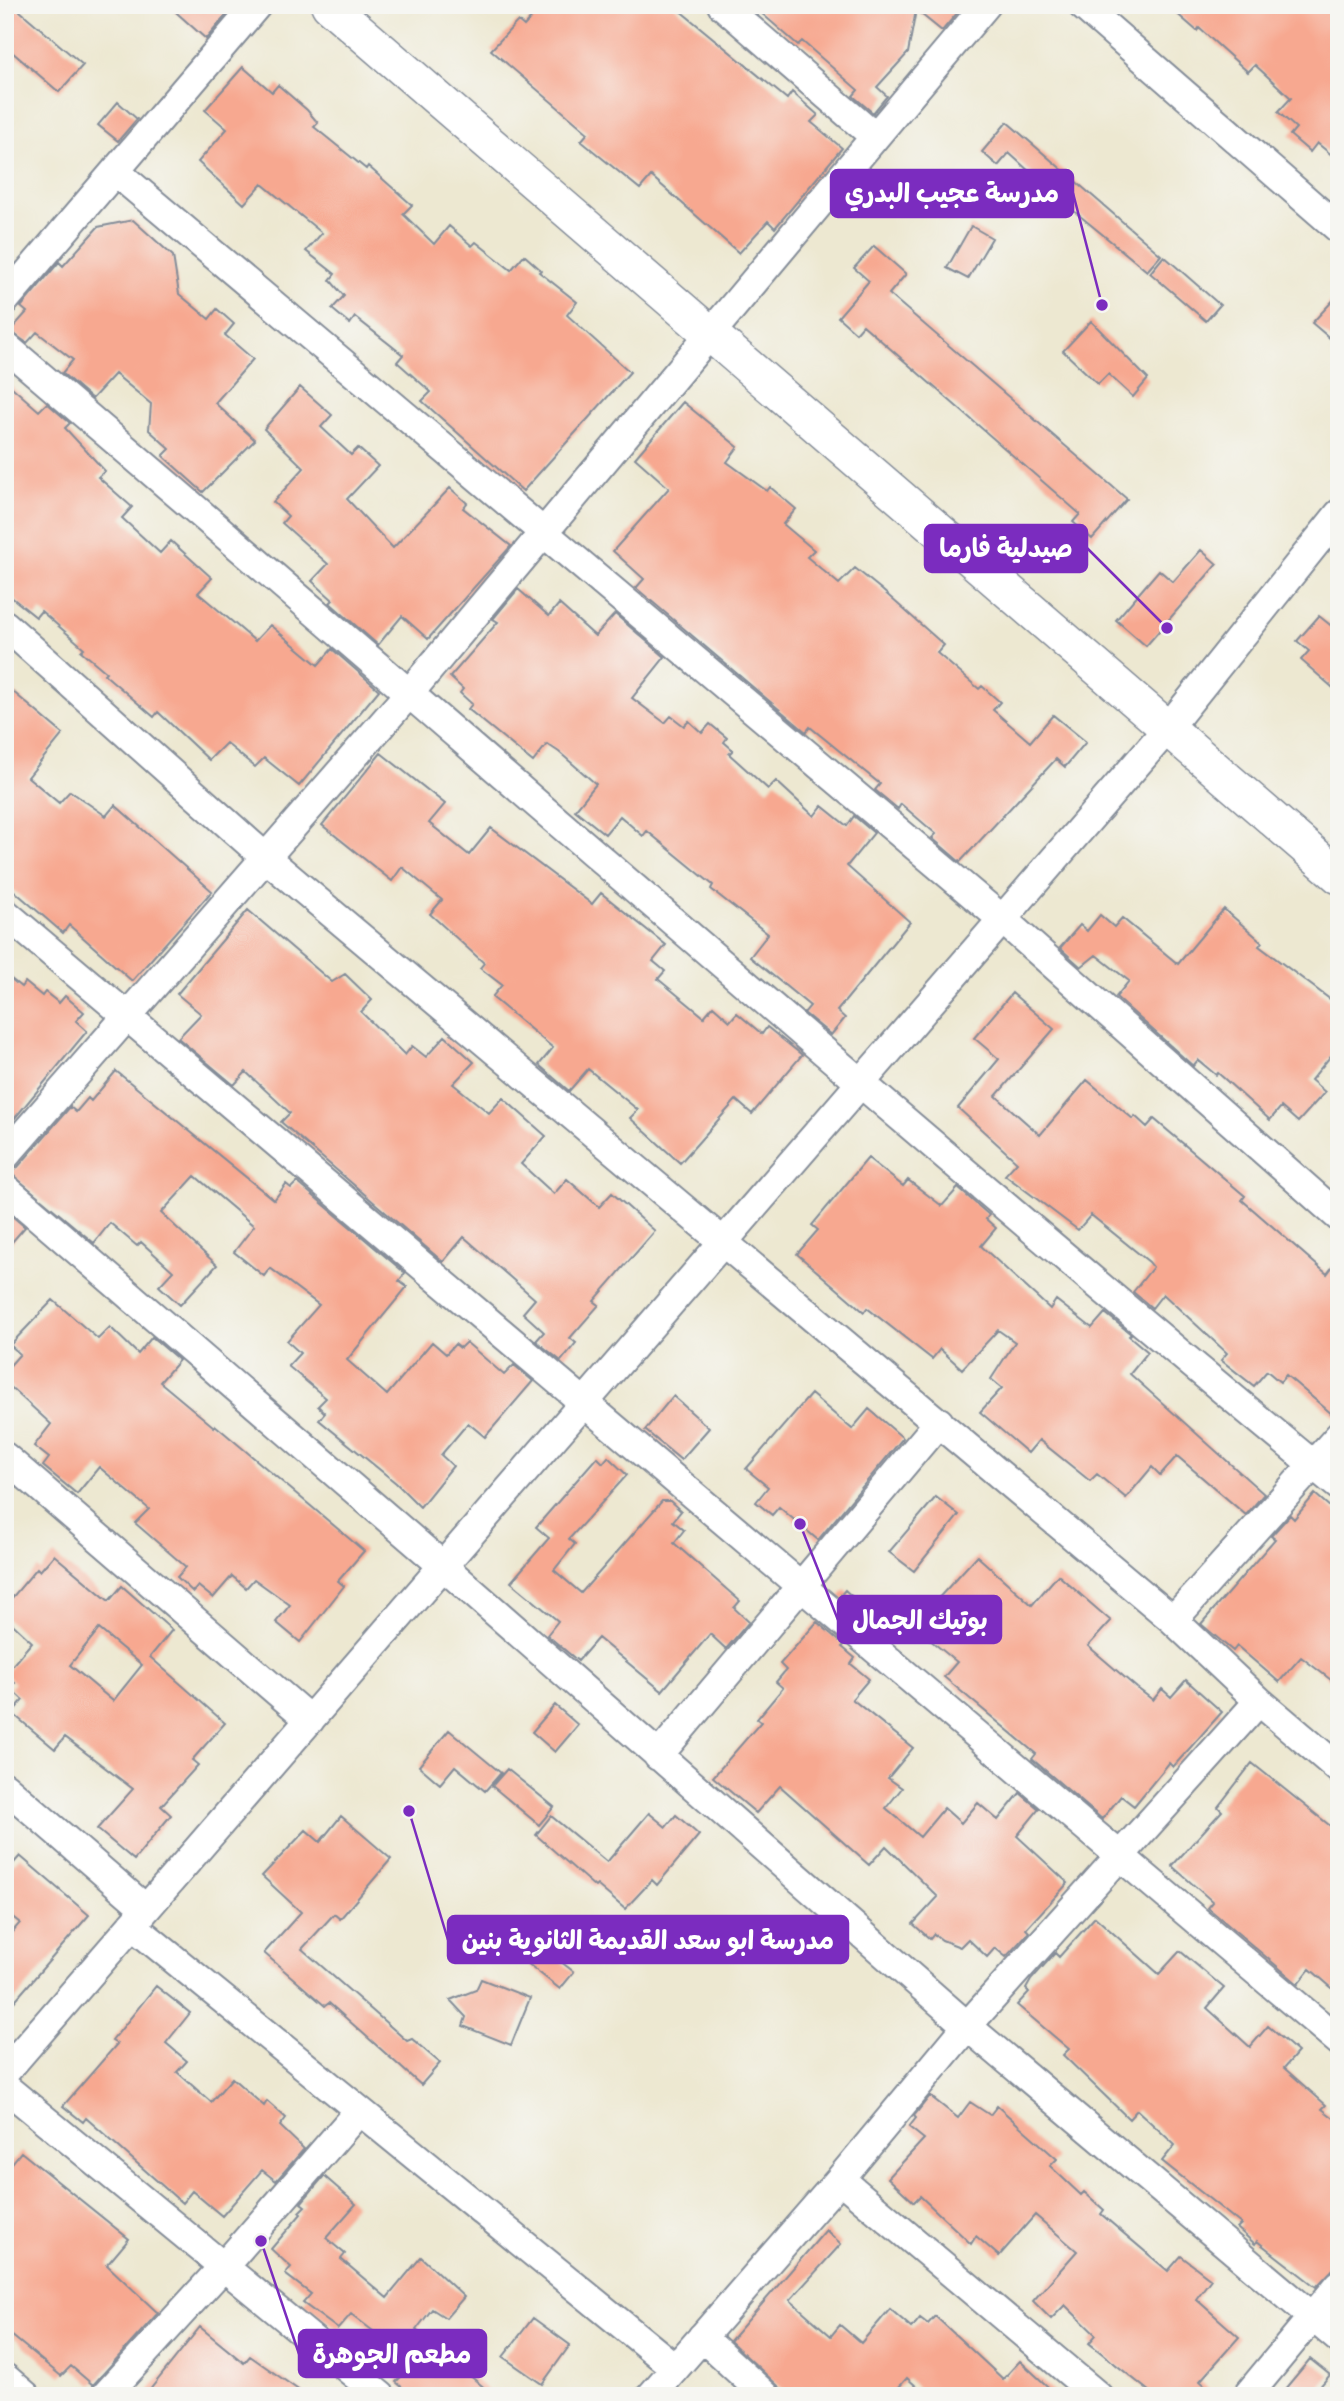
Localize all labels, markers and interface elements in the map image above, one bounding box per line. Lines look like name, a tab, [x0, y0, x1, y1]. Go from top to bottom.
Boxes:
callout: مدرسة عجيب البدري	[831, 170, 1073, 217]
text: مدرسة عجيب البدري	[845, 178, 1059, 215]
callout: صيدلية فارما	[925, 525, 1087, 572]
text: صيدلية فارما	[939, 533, 1073, 570]
callout: بوتيك الجمال	[838, 1596, 1001, 1643]
text: بوتيك الجمال	[852, 1605, 988, 1642]
callout: مدرسة ابو سعد القديمة الثانوية بنين	[448, 1916, 848, 1963]
text: مدرسة ابو سعد القديمة الثانوية بنين	[462, 1925, 834, 1962]
callout: مطعم الجوهرة	[299, 2330, 486, 2377]
text: مطعم الجوهرة	[313, 2339, 471, 2376]

